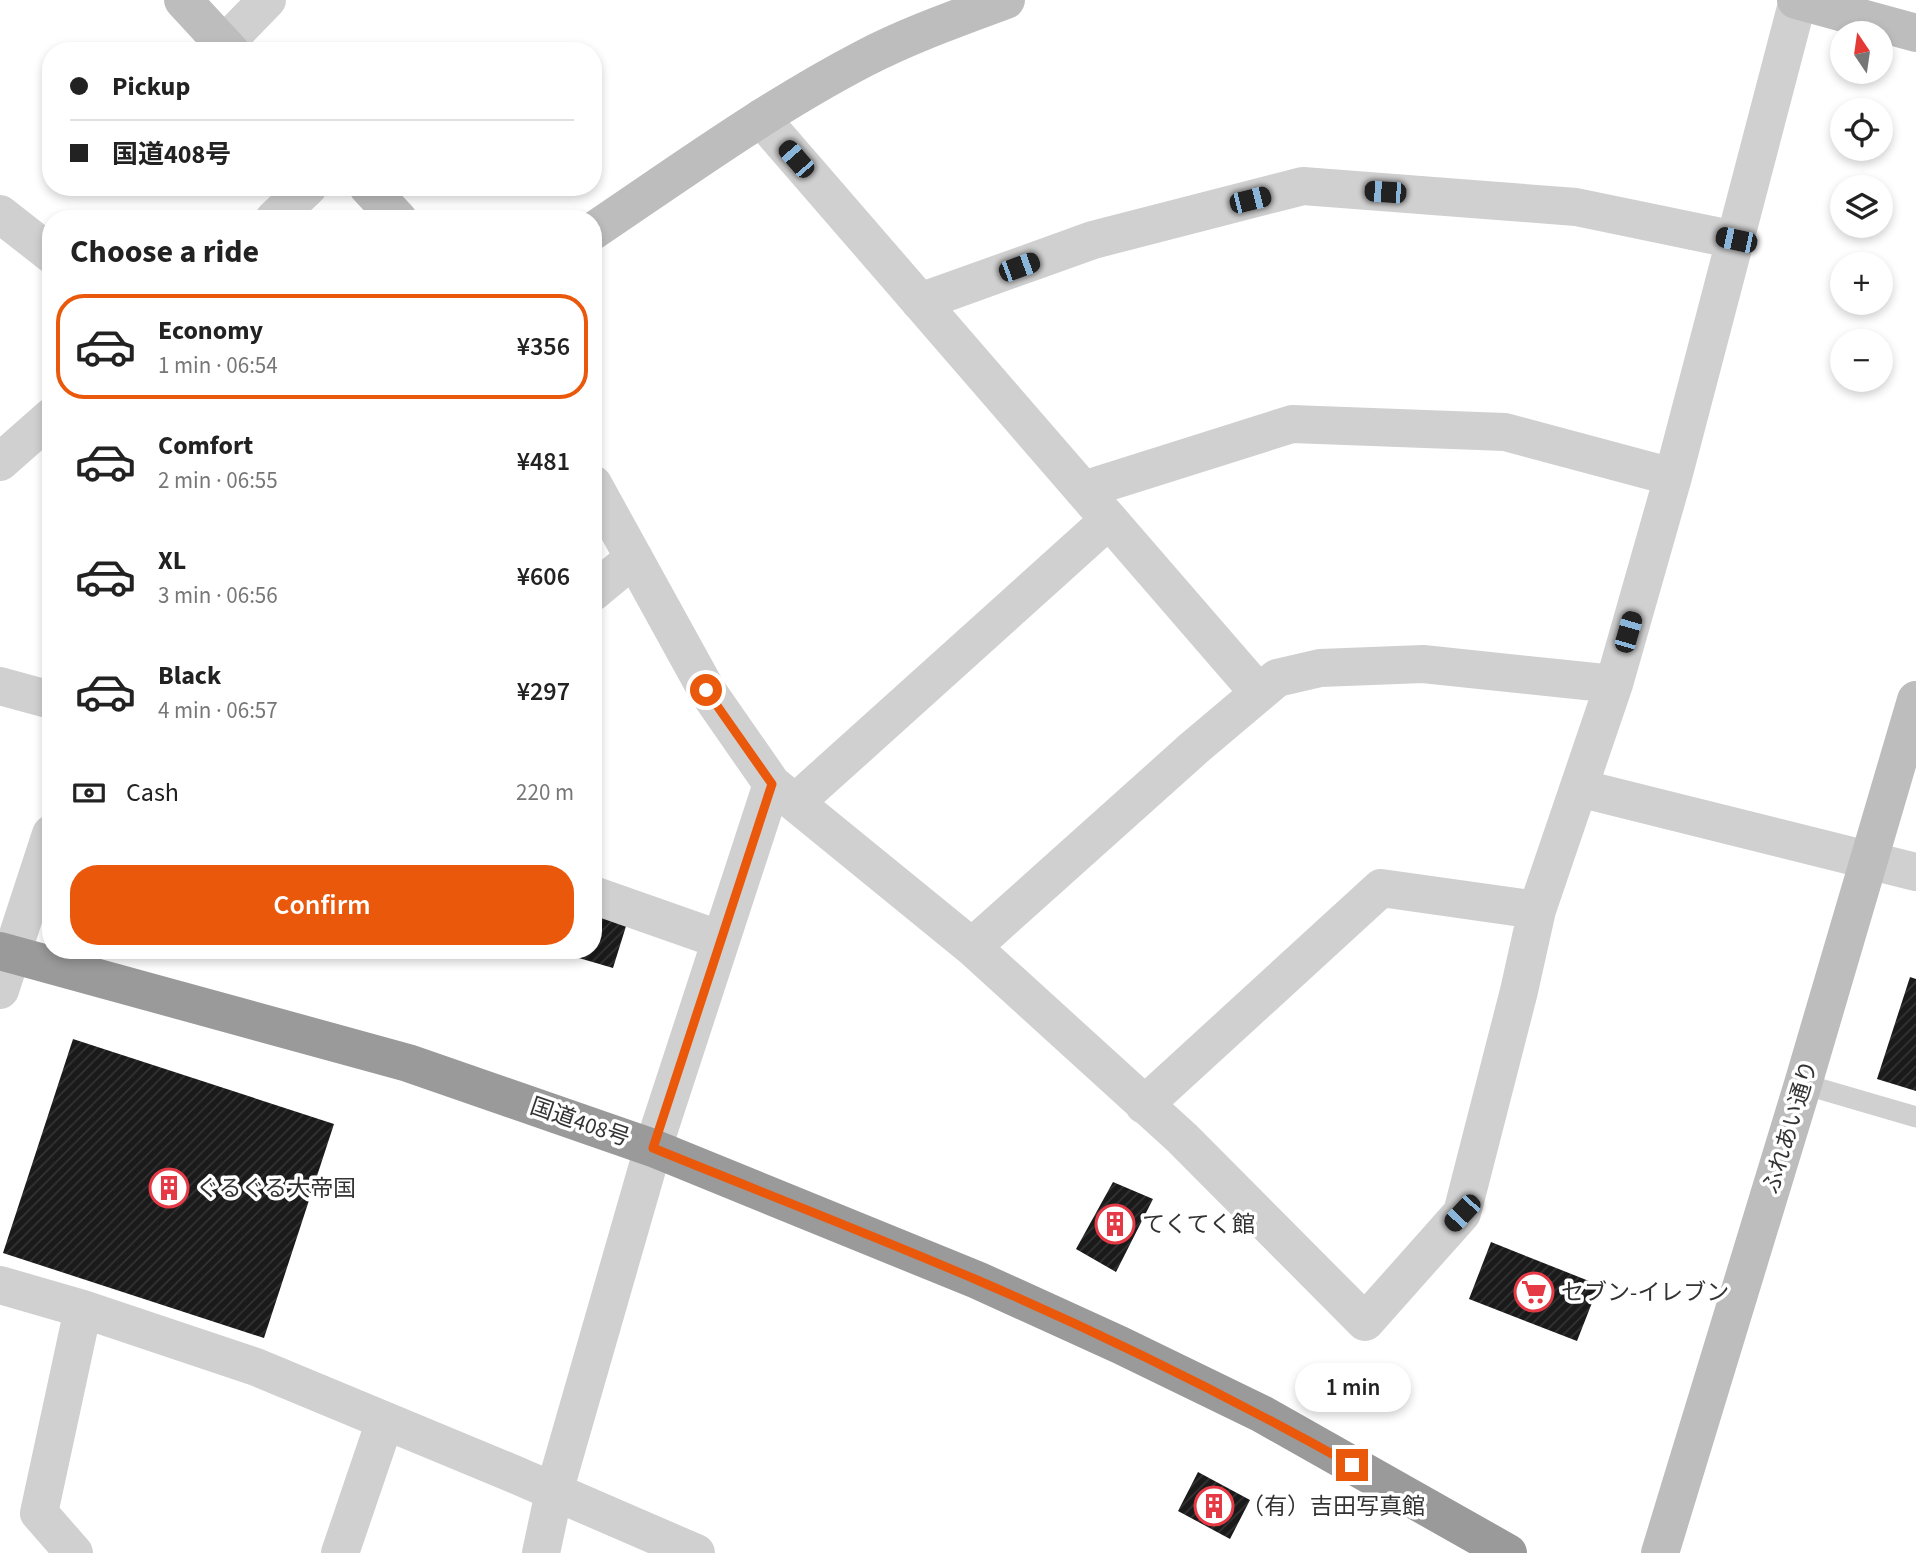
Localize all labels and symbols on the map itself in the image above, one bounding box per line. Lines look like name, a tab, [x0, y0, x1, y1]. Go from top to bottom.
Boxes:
north arrow	[1830, 21, 1894, 84]
car	[775, 136, 818, 182]
car	[1364, 180, 1407, 204]
car	[1228, 185, 1273, 215]
car	[1714, 225, 1759, 255]
car	[996, 250, 1043, 284]
car	[1613, 609, 1644, 655]
route start	[690, 674, 722, 706]
street label: ふれあい通り	[1754, 1056, 1826, 1198]
street label: 国道408号	[526, 1090, 634, 1154]
building icon: ぐるぐる大帝国	[148, 1167, 190, 1209]
place label: ぐるぐる大帝国	[196, 1172, 356, 1205]
car	[1440, 1190, 1485, 1236]
building icon: てくてく館	[1094, 1203, 1136, 1245]
place label: てくてく館	[1142, 1208, 1255, 1241]
supermarket icon: セブン-イレブン	[1513, 1271, 1555, 1313]
place label: セブン-イレブン	[1561, 1276, 1729, 1309]
callout: 1 min	[1294, 1364, 1410, 1412]
route end	[1336, 1449, 1368, 1481]
building icon: （有）吉田写真館	[1193, 1485, 1235, 1527]
place label: （有）吉田写真館	[1241, 1490, 1425, 1523]

